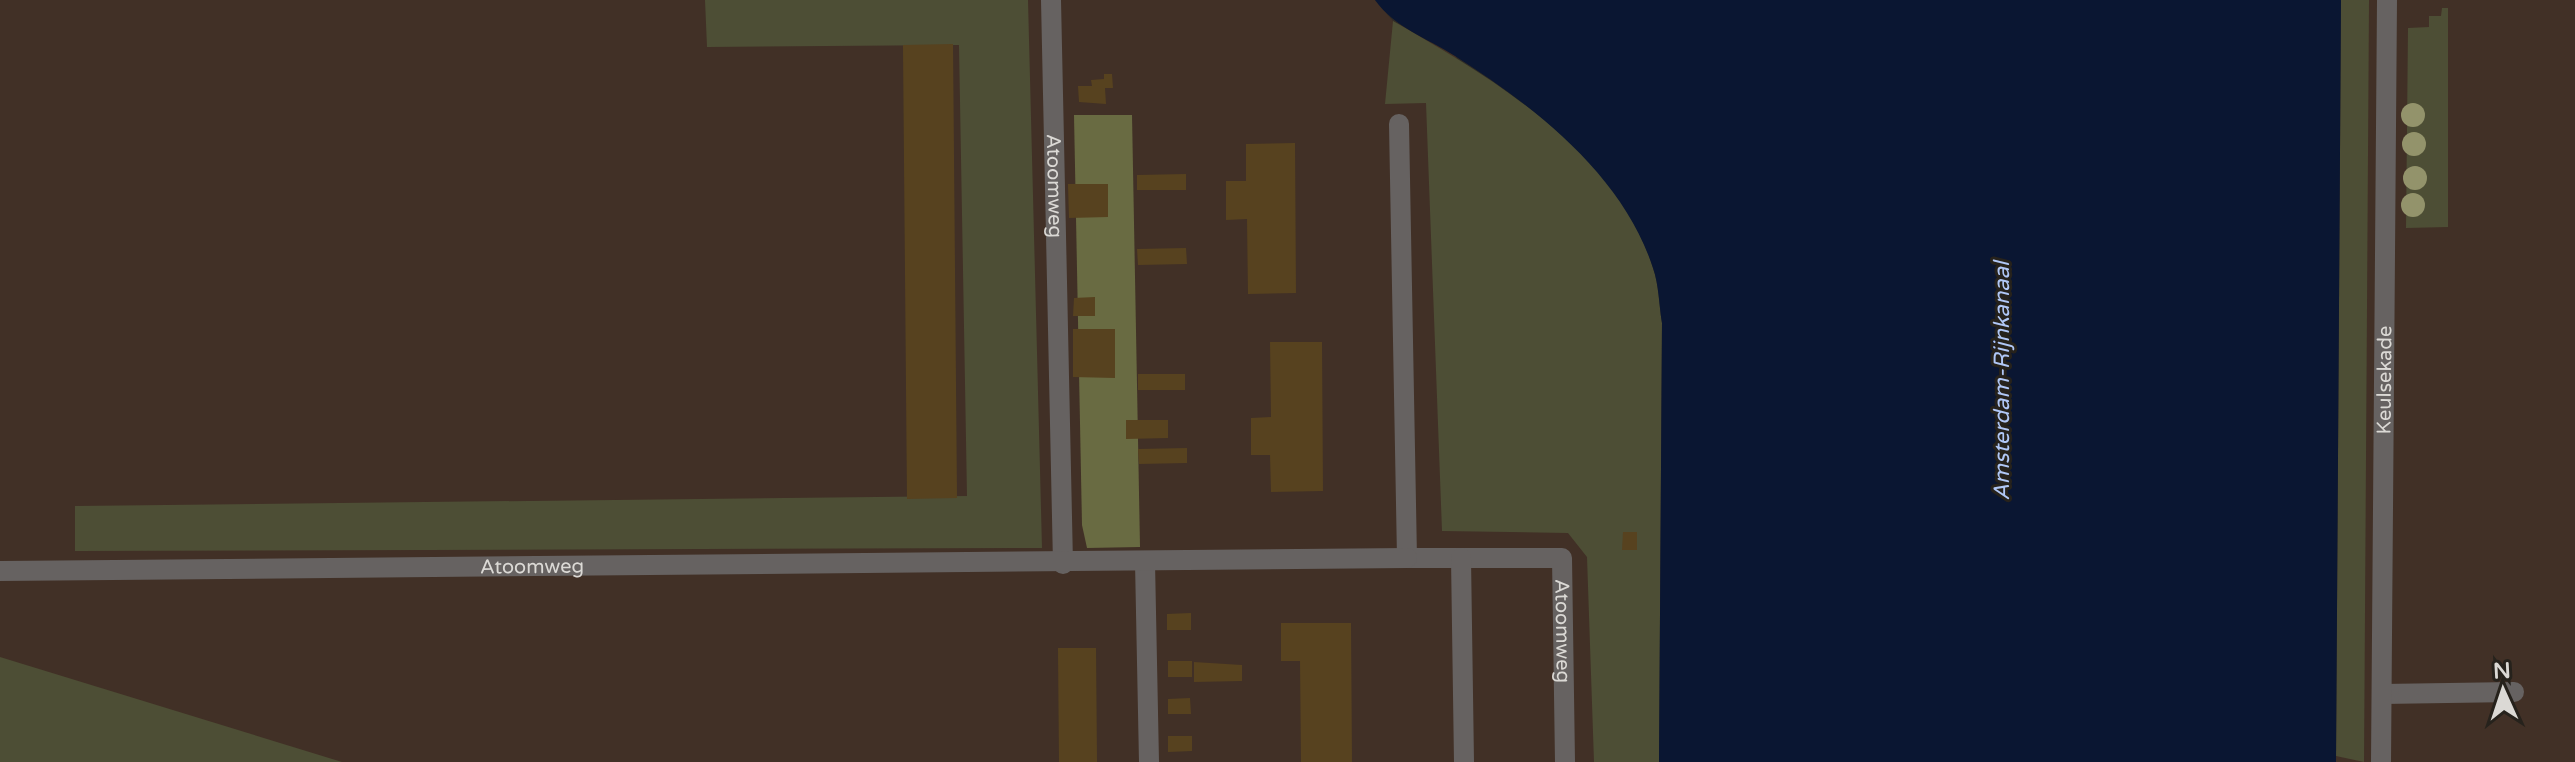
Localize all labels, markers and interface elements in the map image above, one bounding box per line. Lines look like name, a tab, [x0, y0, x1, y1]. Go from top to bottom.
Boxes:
street label: Atoomweg	[1041, 134, 1067, 238]
water label: Amsterdam-Rijnkanaal	[1989, 259, 2015, 501]
street label: Keulsekade	[2373, 326, 2397, 434]
street label: Atoomweg	[480, 555, 584, 580]
street label: Atoomweg	[1549, 579, 1575, 683]
north arrow	[2463, 650, 2543, 730]
text: N	[2493, 658, 2512, 684]

